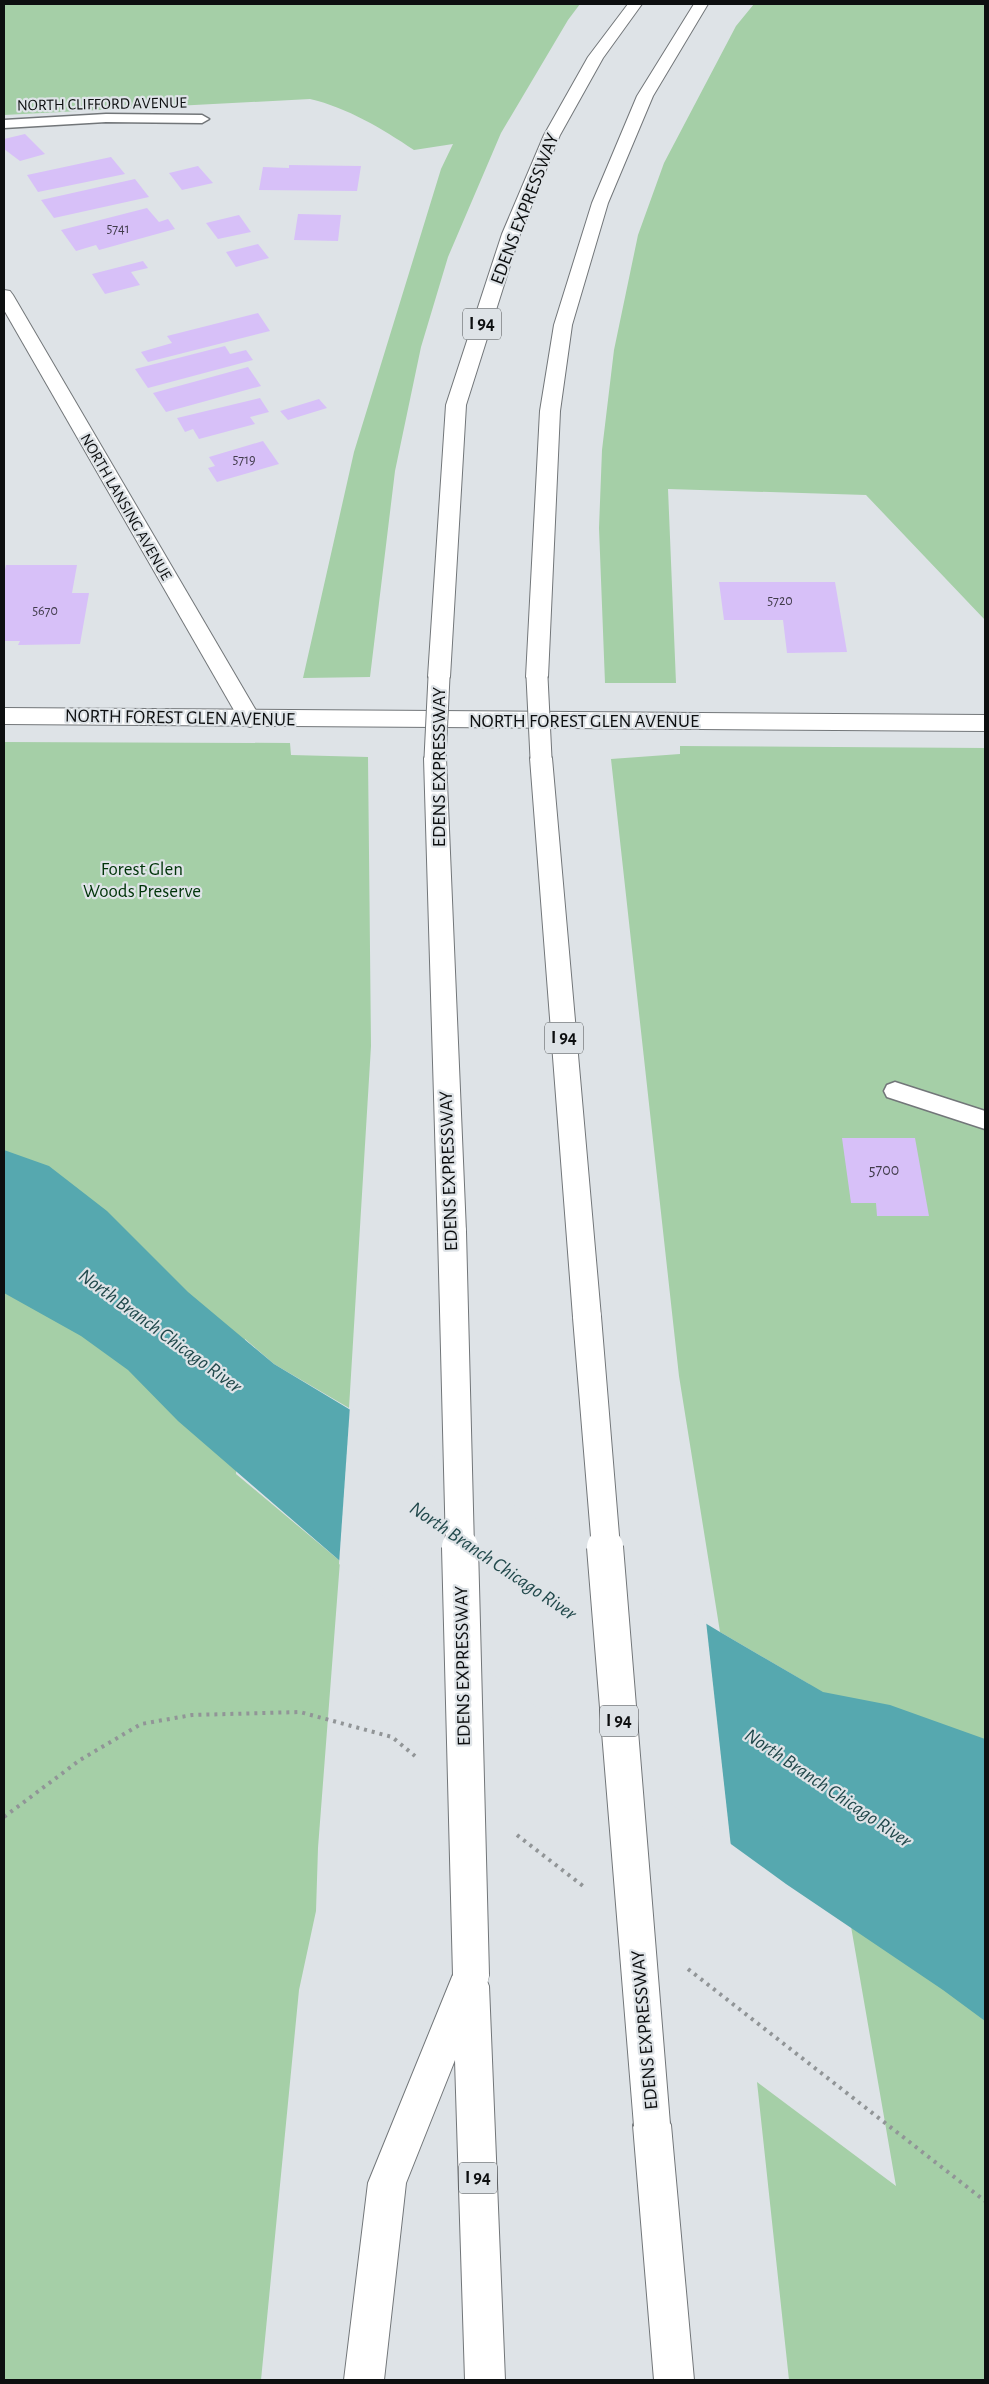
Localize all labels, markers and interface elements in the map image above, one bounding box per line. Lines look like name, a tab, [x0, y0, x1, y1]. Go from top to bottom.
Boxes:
street label: NORTH CLIFFORD AVENUE	[17, 95, 187, 113]
street label: EDENS EXPRESSWAY	[487, 131, 563, 287]
house number: 5741	[106, 222, 130, 236]
road number: I 94	[463, 308, 501, 339]
street label: NORTH LANSING AVENUE	[77, 431, 175, 583]
house number: 5719	[232, 453, 256, 467]
house number: 5720	[767, 594, 793, 608]
house number: 5670	[32, 604, 58, 618]
street label: EDENS EXPRESSWAY	[430, 687, 449, 847]
street label: NORTH FOREST GLEN AVENUE	[65, 706, 295, 730]
street label: NORTH FOREST GLEN AVENUE	[469, 712, 699, 731]
park label: Forest Glen Woods Preserve	[83, 860, 201, 901]
road number: I 94	[545, 1022, 583, 1054]
street label: EDENS EXPRESSWAY	[437, 1091, 461, 1251]
house number: 5700	[869, 1162, 899, 1178]
water label: North Branch Chicago River	[75, 1265, 246, 1397]
water label: North Branch Chicago River	[406, 1498, 580, 1624]
street label: EDENS EXPRESSWAY	[452, 1586, 474, 1746]
road number: I 94	[600, 1705, 638, 1736]
water label: North Branch Chicago River	[741, 1725, 915, 1851]
street label: EDENS EXPRESSWAY	[629, 1949, 661, 2111]
road number: I 94	[459, 2162, 497, 2194]

